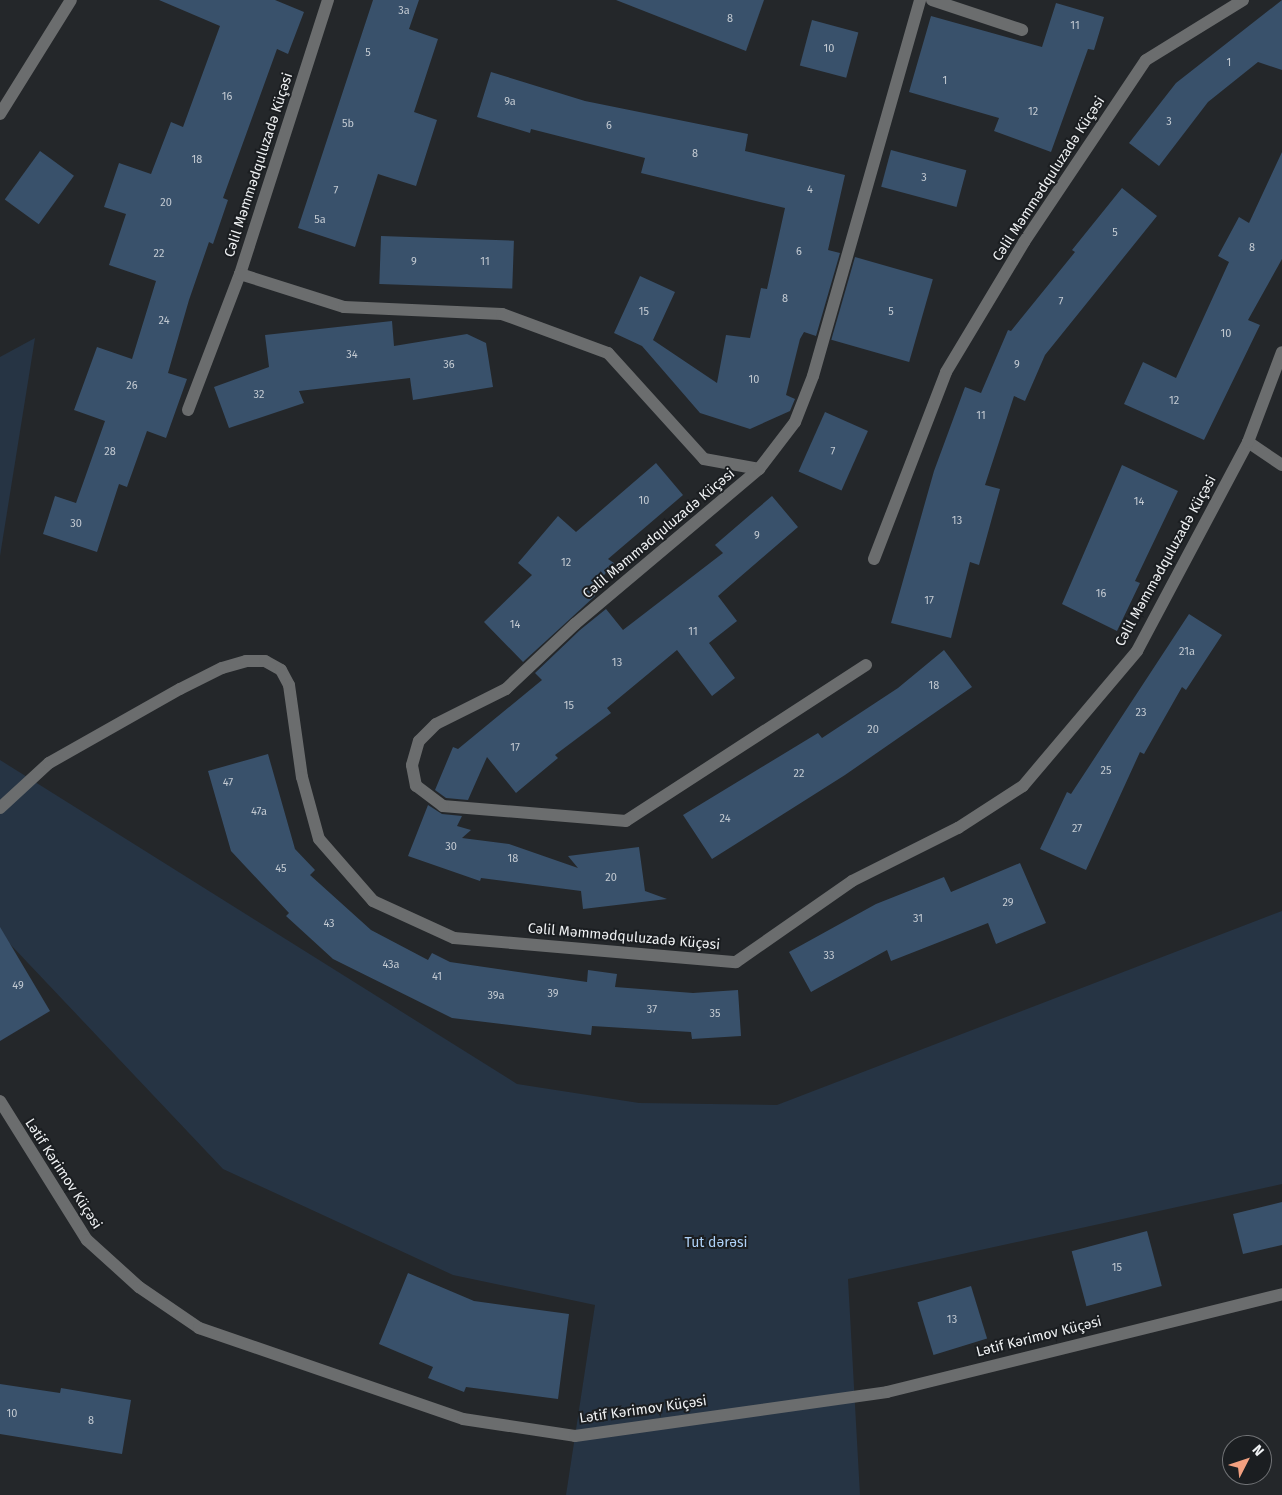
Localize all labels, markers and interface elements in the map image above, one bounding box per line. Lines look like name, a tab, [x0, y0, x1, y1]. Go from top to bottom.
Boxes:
house number: 3a	[398, 4, 410, 18]
house number: 8	[727, 12, 733, 26]
house number: 11	[1070, 19, 1080, 33]
house number: 10	[824, 42, 834, 56]
house number: 5	[365, 46, 371, 60]
house number: 1	[1227, 56, 1231, 70]
street label: Cəlil Məmmədquluzadə Küçəsi	[221, 71, 297, 259]
house number: 1	[943, 74, 947, 88]
house number: 16	[222, 90, 232, 104]
street label: Cəlil Məmmədquluzadə Küçəsi	[989, 93, 1109, 265]
house number: 9a	[504, 95, 516, 109]
house number: 12	[1028, 105, 1038, 119]
house number: 3	[1166, 115, 1172, 129]
house number: 5b	[342, 117, 354, 131]
house number: 6	[606, 119, 612, 133]
house number: 8	[692, 147, 698, 161]
house number: 18	[192, 153, 202, 167]
house number: 3	[921, 171, 927, 185]
house number: 4	[807, 183, 813, 197]
house number: 7	[334, 184, 338, 198]
house number: 20	[160, 196, 172, 210]
house number: 5a	[314, 213, 326, 227]
house number: 5	[1112, 226, 1118, 240]
house number: 8	[1249, 241, 1255, 255]
house number: 6	[796, 245, 802, 259]
house number: 22	[154, 247, 164, 261]
house number: 9	[411, 255, 417, 269]
house number: 11	[480, 255, 490, 269]
house number: 8	[782, 292, 788, 306]
house number: 7	[1059, 295, 1063, 309]
house number: 15	[639, 305, 649, 319]
house number: 5	[888, 305, 894, 319]
house number: 24	[159, 314, 169, 328]
house number: 10	[1221, 327, 1231, 341]
house number: 34	[346, 348, 358, 362]
house number: 36	[443, 358, 455, 372]
house number: 9	[1014, 358, 1020, 372]
house number: 10	[749, 373, 759, 387]
house number: 26	[126, 379, 138, 393]
house number: 32	[254, 388, 264, 402]
house number: 12	[1169, 394, 1179, 408]
house number: 11	[976, 409, 986, 423]
house number: 28	[104, 445, 116, 459]
house number: 7	[831, 445, 835, 459]
street label: Cəlil Məmmədquluzadə Küçəsi	[580, 466, 738, 602]
street label: Cəlil Məmmədquluzadə Küçəsi	[1112, 473, 1220, 649]
house number: 10	[639, 494, 649, 508]
house number: 14	[1134, 495, 1144, 509]
house number: 13	[952, 514, 962, 528]
house number: 30	[70, 517, 82, 531]
house number: 9	[754, 529, 760, 543]
house number: 12	[561, 556, 571, 570]
house number: 16	[1096, 587, 1106, 601]
house number: 17	[924, 594, 934, 608]
house number: 14	[510, 618, 520, 632]
house number: 11	[688, 625, 698, 639]
house number: 21a	[1179, 645, 1195, 659]
house number: 13	[612, 656, 622, 670]
house number: 18	[929, 679, 939, 693]
house number: 15	[564, 699, 574, 713]
house number: 23	[1136, 706, 1146, 720]
house number: 20	[867, 723, 879, 737]
house number: 17	[510, 741, 520, 755]
house number: 25	[1101, 764, 1111, 778]
house number: 22	[794, 767, 804, 781]
house number: 47	[223, 776, 233, 790]
house number: 47a	[251, 805, 267, 819]
house number: 24	[720, 812, 730, 826]
house number: 27	[1072, 822, 1082, 836]
house number: 30	[445, 840, 457, 854]
house number: 18	[508, 852, 518, 866]
house number: 45	[275, 862, 287, 876]
house number: 20	[605, 871, 617, 885]
house number: 29	[1002, 896, 1014, 910]
house number: 31	[913, 912, 923, 926]
house number: 43	[323, 917, 335, 931]
street label: Cəlil Məmmədquluzadə Küçəsi	[527, 920, 721, 954]
house number: 33	[824, 949, 834, 963]
house number: 43a	[382, 958, 400, 972]
house number: 41	[432, 970, 442, 984]
house number: 49	[12, 979, 24, 993]
house number: 39	[547, 987, 559, 1001]
house number: 39a	[487, 989, 505, 1003]
house number: 37	[647, 1003, 657, 1017]
house number: 35	[710, 1007, 720, 1021]
street label: Lətif Kərimov Küçəsi	[21, 1116, 105, 1232]
park label: Tut dərəsi	[685, 1235, 747, 1251]
house number: 15	[1112, 1261, 1122, 1275]
house number: 13	[947, 1313, 957, 1327]
street label: Lətif Kərimov Küçəsi	[975, 1313, 1103, 1361]
street label: Lətif Kərimov Küçəsi	[578, 1393, 708, 1427]
house number: 10	[7, 1407, 17, 1421]
house number: 8	[88, 1414, 94, 1428]
north arrow	[1222, 1435, 1272, 1485]
text: N	[1248, 1441, 1267, 1460]

